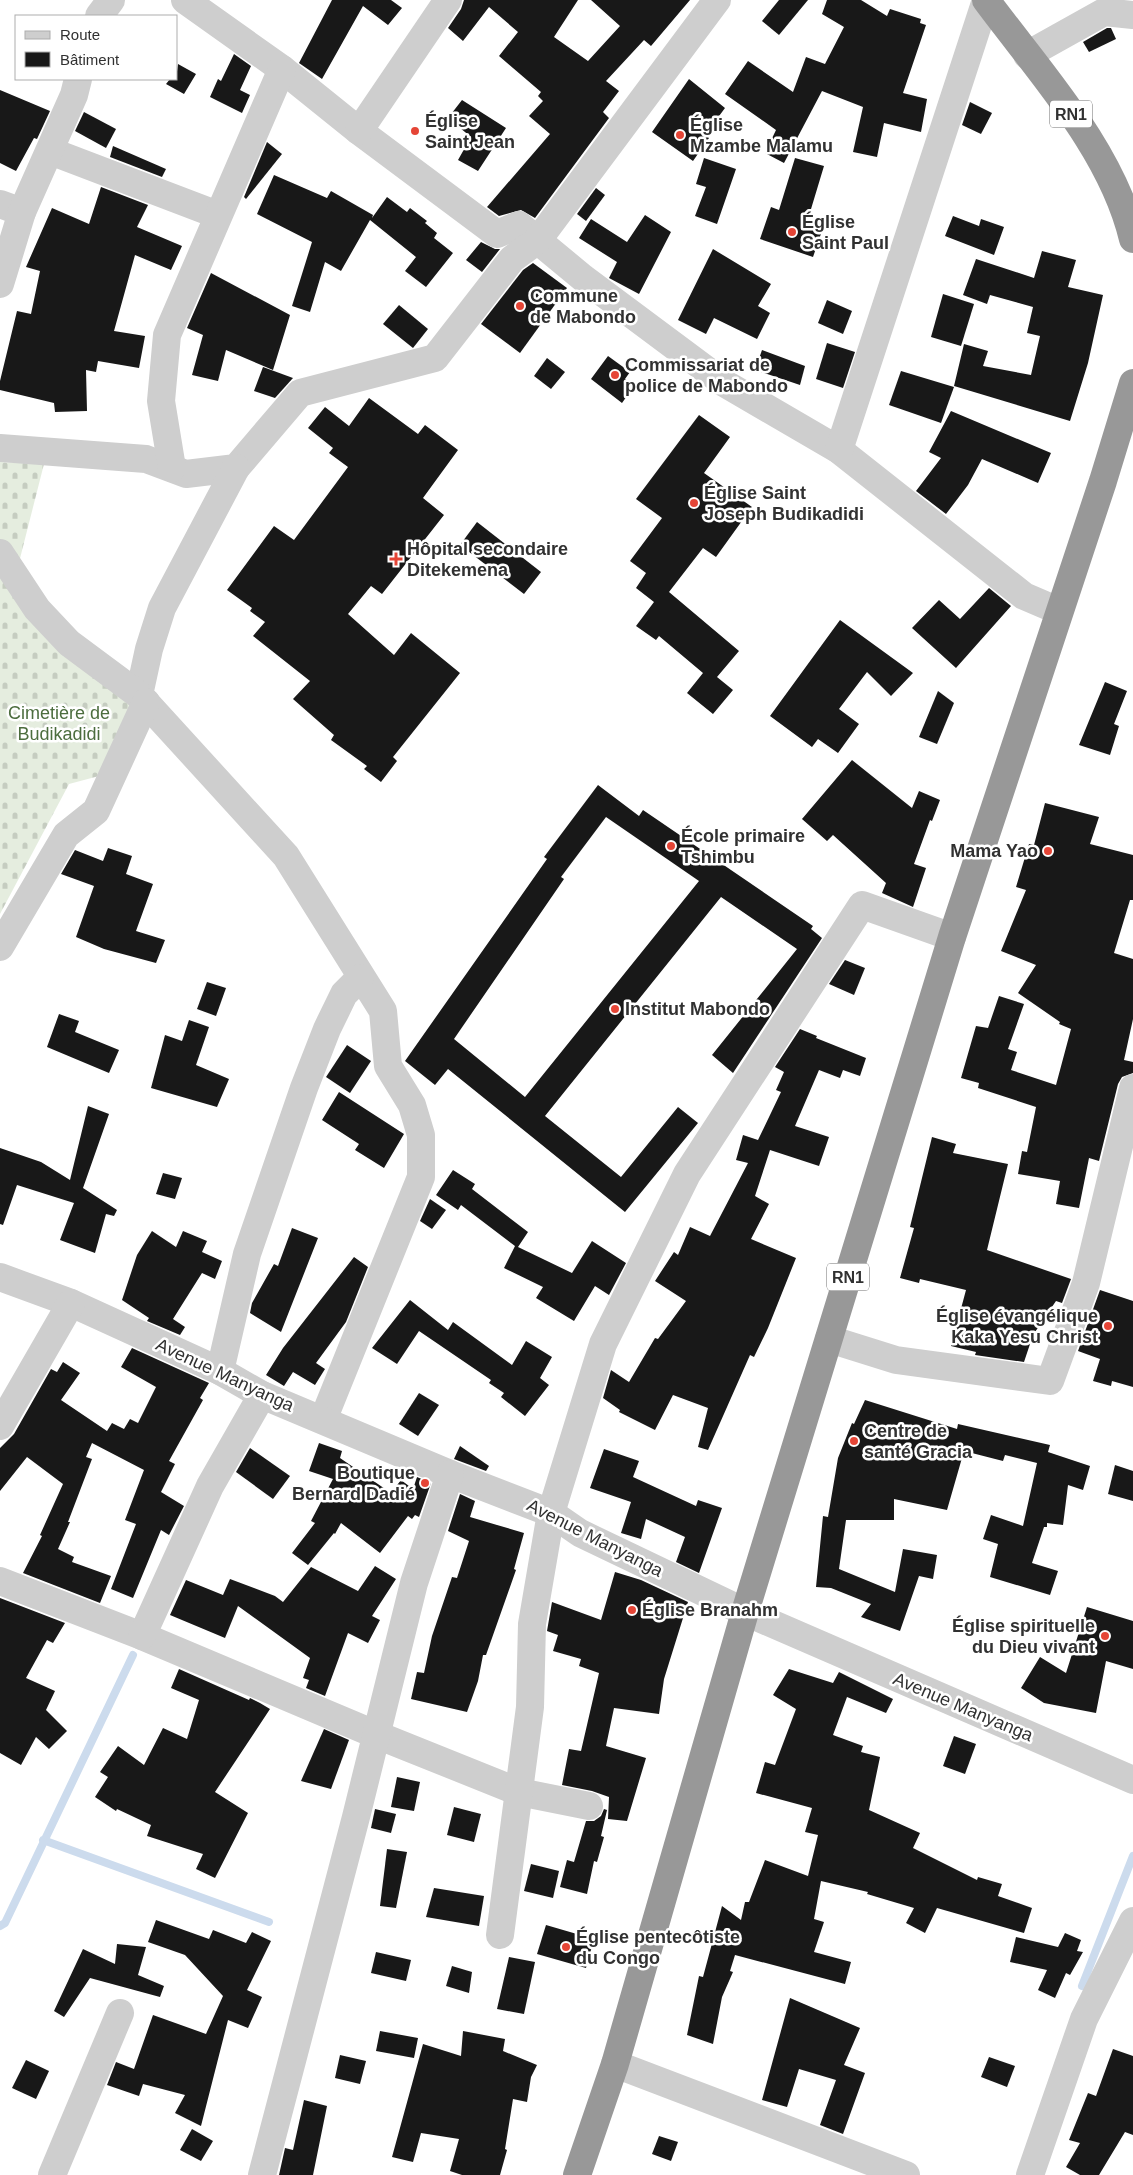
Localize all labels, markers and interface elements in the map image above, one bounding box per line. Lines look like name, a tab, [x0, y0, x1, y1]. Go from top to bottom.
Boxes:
legend	[15, 15, 178, 80]
text: Route	[60, 26, 100, 43]
text: Bâtiment	[60, 51, 120, 68]
road number: RN1	[1050, 100, 1092, 128]
place label: Église Saint Jean	[425, 110, 515, 152]
place label: Église Mzambe Malamu	[690, 114, 833, 156]
marker: Église Saint Jean	[409, 125, 421, 137]
marker: Église Mzambe Malamu	[674, 129, 686, 141]
place label: Église Saint Paul	[802, 211, 889, 253]
marker: Église Saint Paul	[786, 226, 798, 238]
place label: Commune de Mabondo	[530, 286, 636, 327]
marker: Commune de Mabondo	[514, 300, 526, 312]
place label: Commissariat de police de Mabondo	[625, 355, 788, 396]
marker: Commissariat de police de Mabondo	[609, 369, 621, 381]
place label: Église Saint Joseph Budikadidi	[704, 482, 864, 524]
marker: Église Saint Joseph Budikadidi	[688, 497, 700, 509]
place label: Hôpital secondaire Ditekemena	[407, 539, 568, 580]
marker: Hôpital secondaire Ditekemena	[389, 552, 403, 566]
park label: Cimetière de Budikadidi	[8, 703, 110, 744]
place label: École primaire Tshimbu	[681, 825, 805, 867]
marker: École primaire Tshimbu	[665, 840, 677, 852]
place label: Mama Yao	[950, 841, 1038, 861]
marker: Mama Yao	[1042, 845, 1054, 857]
place label: Institut Mabondo	[625, 999, 770, 1019]
marker: Institut Mabondo	[609, 1003, 621, 1015]
road number: RN1	[827, 1264, 869, 1290]
place label: Église évangélique Kaka Yesu Christ	[936, 1305, 1098, 1347]
marker: Église évangélique Kaka Yesu Christ	[1102, 1320, 1114, 1332]
street label: Avenue Manyanga	[153, 1334, 298, 1416]
place label: Centre de santé Gracia	[864, 1421, 973, 1462]
marker: Centre de santé Gracia	[848, 1435, 860, 1447]
place label: Boutique Bernard Dadié	[292, 1463, 415, 1504]
marker: Boutique Bernard Dadié	[419, 1477, 431, 1489]
street label: Avenue Manyanga	[524, 1495, 667, 1581]
place label: Église Branahm	[642, 1599, 778, 1620]
marker: Église Branahm	[626, 1604, 638, 1616]
place label: Église spirituelle du Dieu vivant	[952, 1615, 1095, 1657]
marker: Église spirituelle du Dieu vivant	[1099, 1630, 1111, 1642]
street label: Avenue Manyanga	[890, 1669, 1037, 1746]
place label: Église pentecôtiste du Congo	[576, 1926, 740, 1968]
marker: Église pentecôtiste du Congo	[560, 1941, 572, 1953]

